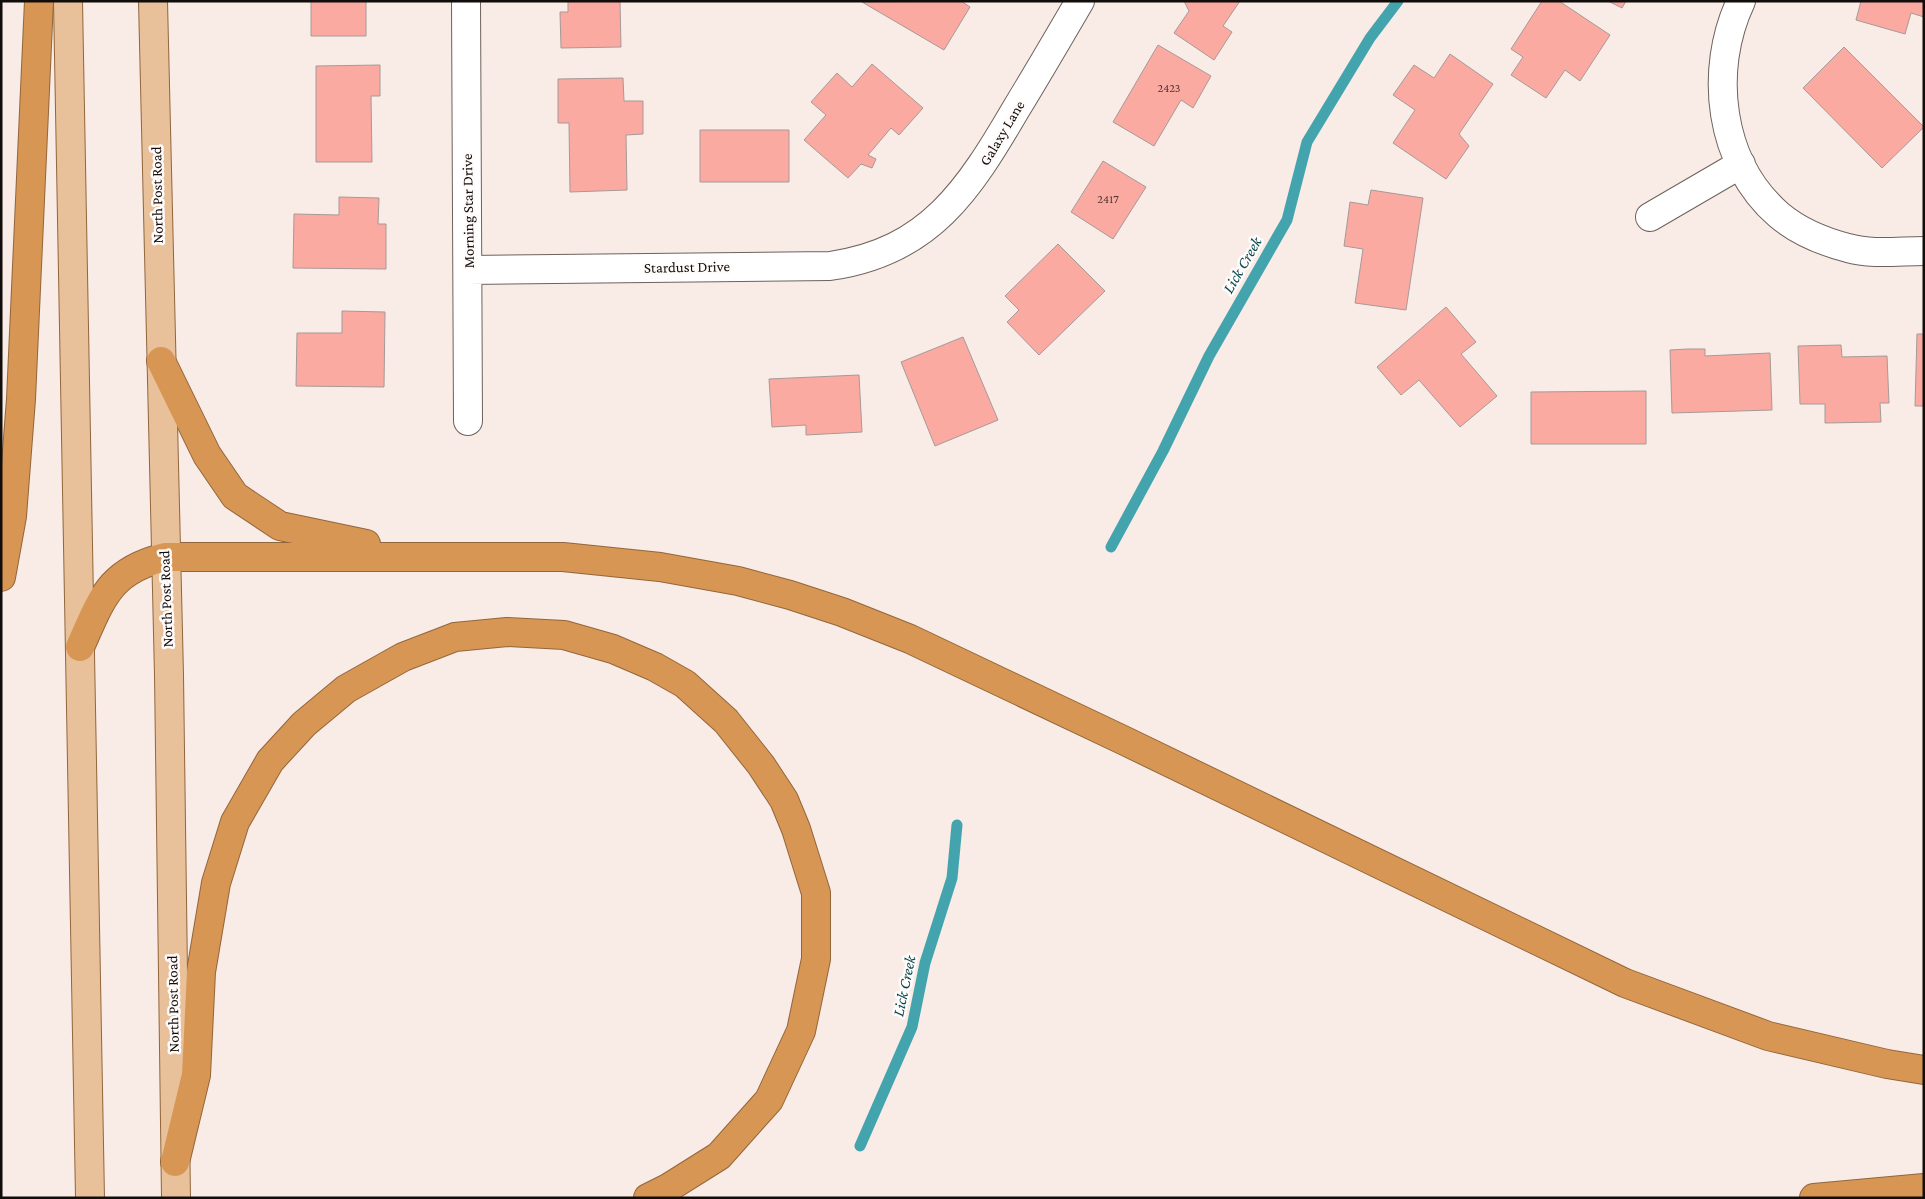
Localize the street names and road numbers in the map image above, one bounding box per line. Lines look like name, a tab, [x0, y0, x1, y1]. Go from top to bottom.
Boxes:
street label: Galaxy Lane	[976, 97, 1029, 169]
street label: North Post Road	[148, 146, 166, 244]
street label: Morning Star Drive	[459, 153, 478, 269]
street label: Stardust Drive	[644, 258, 731, 276]
street label: North Post Road	[156, 550, 176, 648]
street label: North Post Road	[164, 955, 182, 1053]

